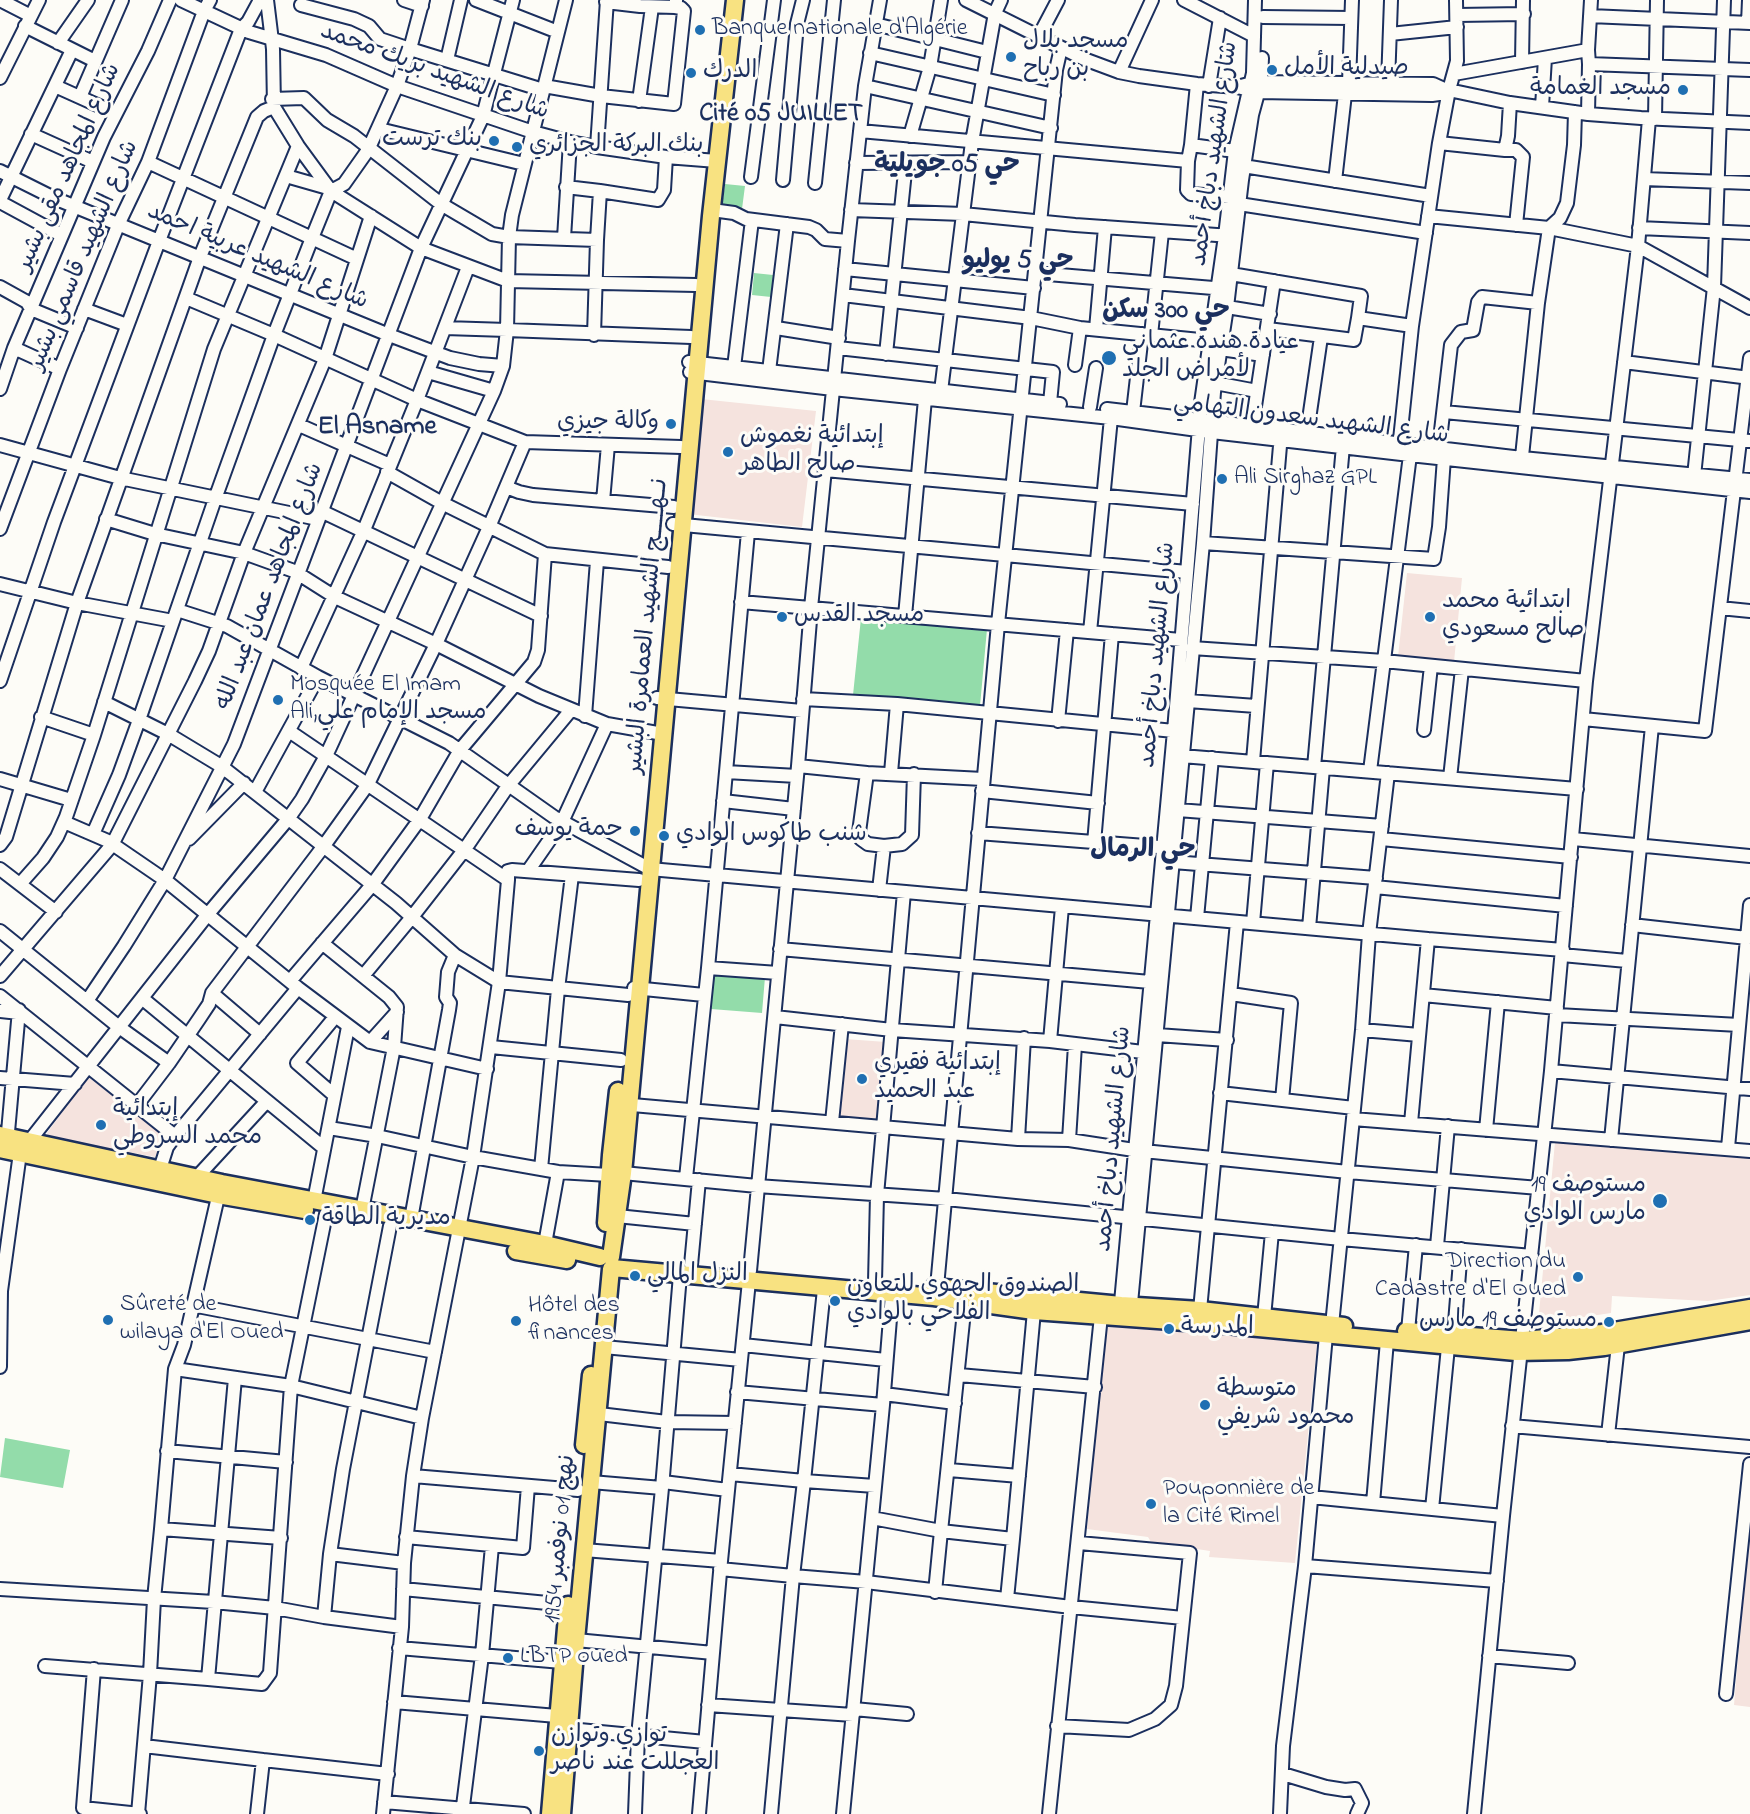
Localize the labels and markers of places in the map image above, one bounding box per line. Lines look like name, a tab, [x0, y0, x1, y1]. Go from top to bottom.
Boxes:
place label: Banque nationale d'Algérie	[712, 16, 967, 44]
marker: Banque nationale d'Algérie	[693, 23, 707, 37]
place label: مسجد بلال بن رباح	[1023, 29, 1129, 85]
marker: مسجد بلال بن رباح	[1004, 50, 1018, 64]
place label: صيدلية الأمل	[1284, 56, 1409, 84]
place label: الدرك	[703, 59, 757, 87]
marker: صيدلية الأمل	[1265, 63, 1279, 77]
marker: الدرك	[684, 66, 698, 80]
place label: مسجد الغمامة	[1530, 76, 1671, 104]
marker: مسجد الغمامة	[1676, 83, 1690, 97]
place label: بنك ترست	[382, 127, 482, 155]
place label: بنك البركة الجزائري	[529, 133, 703, 161]
marker: بنك ترست	[487, 134, 501, 148]
marker: بنك البركة الجزائري	[510, 140, 524, 154]
place label: عيادة هندة عثماني لأمراض الجلد	[1122, 330, 1299, 386]
marker: عيادة هندة عثماني لأمراض الجلد	[1100, 349, 1118, 367]
place label: وكالة جيزي	[557, 410, 659, 438]
marker: وكالة جيزي	[664, 417, 678, 431]
place label: إبتدائية نغموش صالح الطاهر	[740, 424, 884, 480]
marker: إبتدائية نغموش صالح الطاهر	[721, 445, 735, 459]
place label: Ali Sirghaz GPL	[1234, 465, 1377, 493]
marker: Ali Sirghaz GPL	[1215, 472, 1229, 486]
place label: ابتدائية محمد صالح مسعودي	[1442, 589, 1584, 645]
place label: مسجد القدس	[794, 603, 924, 631]
marker: مسجد القدس	[775, 610, 789, 624]
marker: ابتدائية محمد صالح مسعودي	[1423, 610, 1437, 624]
place label: Mosquée El Imam Ali,مسجد الإمام علي	[290, 672, 487, 728]
marker: Mosquée El Imam Ali,مسجد الإمام علي	[271, 693, 285, 707]
place label: حمة يوسف	[514, 817, 623, 845]
place label: شنب طاكوس الوادي	[676, 822, 867, 850]
marker: حمة يوسف	[628, 824, 642, 838]
marker: شنب طاكوس الوادي	[657, 829, 671, 843]
place label: إبتدائية فقيري عبد الحميد	[874, 1051, 1001, 1107]
marker: إبتدائية فقيري عبد الحميد	[855, 1072, 869, 1086]
place label: إبتدائية محمد السروطي	[113, 1097, 262, 1153]
marker: إبتدائية محمد السروطي	[94, 1118, 108, 1132]
place label: مستوصف 19 مارس الوادي	[1524, 1173, 1646, 1229]
marker: مستوصف 19 مارس الوادي	[1651, 1192, 1669, 1210]
place label: مديرية الطاقة	[322, 1206, 451, 1234]
marker: مديرية الطاقة	[303, 1213, 317, 1227]
place label: Direction du Cadastre d'El Oued	[1375, 1249, 1566, 1305]
place label: النزل المالي	[647, 1262, 748, 1290]
marker: النزل المالي	[628, 1269, 642, 1283]
marker: Direction du Cadastre d'El Oued	[1571, 1270, 1585, 1284]
place label: الصندوق الجهوي للتعاون الفلاحي بالوادي	[847, 1273, 1079, 1329]
place label: Sûreté de wilaya d'El Oued	[120, 1292, 284, 1348]
place label: Hôtel des finances	[528, 1293, 620, 1349]
marker: الصندوق الجهوي للتعاون الفلاحي بالوادي	[828, 1294, 842, 1308]
place label: مستوصف 19 مارس	[1419, 1308, 1597, 1336]
marker: Sûreté de wilaya d'El Oued	[101, 1313, 115, 1327]
marker: Hôtel des finances	[509, 1314, 523, 1328]
place label: المدرسة	[1181, 1315, 1254, 1343]
marker: مستوصف 19 مارس	[1602, 1315, 1616, 1329]
marker: المدرسة	[1162, 1322, 1176, 1336]
place label: متوسطة محمود شريفي	[1217, 1377, 1354, 1433]
marker: متوسطة محمود شريفي	[1198, 1398, 1212, 1412]
place label: Pouponnière de la Cité Rimel	[1163, 1476, 1314, 1532]
marker: Pouponnière de la Cité Rimel	[1144, 1497, 1158, 1511]
place label: LBTP oued	[520, 1644, 628, 1672]
marker: LBTP oued	[501, 1651, 515, 1665]
place label: توازي وتوازن العجللت عند ناصر	[551, 1723, 720, 1779]
marker: توازي وتوازن العجللت عند ناصر	[532, 1744, 546, 1758]

